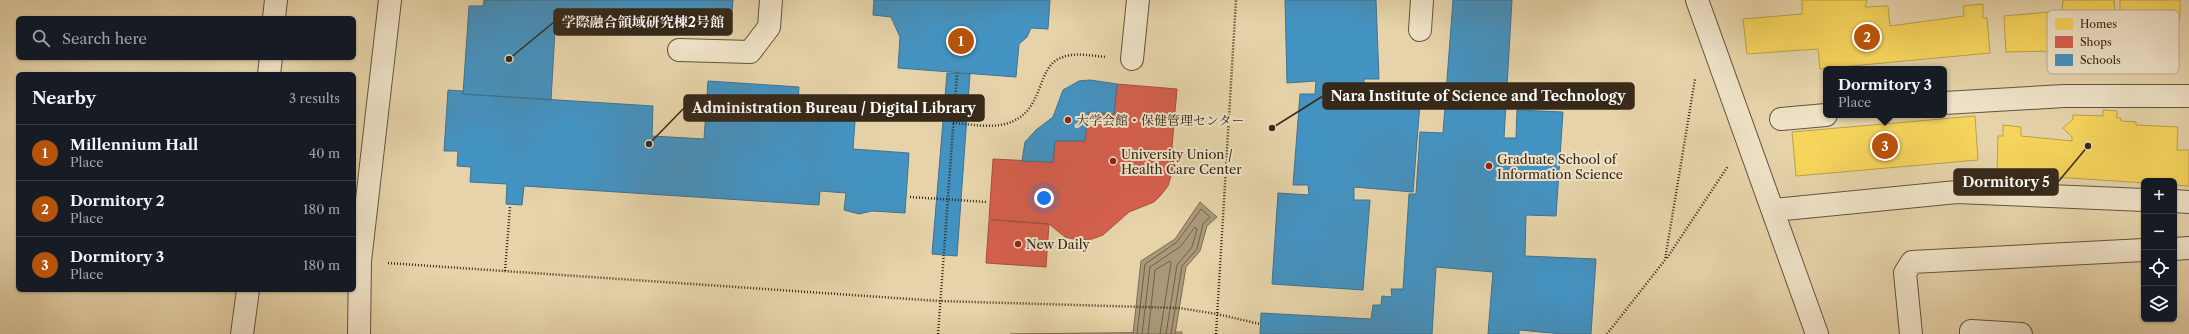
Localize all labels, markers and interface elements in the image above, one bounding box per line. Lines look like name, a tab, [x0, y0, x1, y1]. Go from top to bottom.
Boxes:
callout: 学際融合領域研究棟2号館	[554, 9, 732, 35]
legend	[2047, 10, 2179, 74]
text: 学際融合領域研究棟2号館	[562, 13, 724, 31]
search box	[16, 16, 356, 60]
text: Homes	[2080, 17, 2117, 31]
pin: 2	[1854, 22, 1880, 52]
pin: 1	[948, 26, 974, 56]
icon: search	[30, 27, 52, 49]
text: Search here	[62, 29, 147, 48]
text: Shops	[2080, 35, 2112, 49]
text: Schools	[2080, 53, 2121, 67]
popup	[1823, 66, 1947, 118]
text: Dormitory 3	[1838, 75, 1932, 94]
callout: Nara Institute of Science and Technology	[1323, 83, 1634, 109]
text: Nara Institute of Science and Technology	[1330, 87, 1626, 105]
text: Nearby	[32, 88, 96, 108]
text: 3 results	[289, 90, 340, 106]
text: Place	[1838, 94, 1871, 110]
callout: Administration Bureau / Digital Library	[684, 95, 984, 121]
text: Administration Bureau / Digital Library	[691, 99, 976, 117]
place label: 大学会館・保健管理センター	[1076, 112, 1244, 128]
marker: 大学会館・保健管理センター	[1063, 115, 1073, 125]
pin: 3	[1872, 131, 1898, 161]
text: Millennium Hall	[70, 135, 198, 154]
text: 1	[42, 145, 48, 161]
text: 40 m	[309, 145, 340, 161]
place label: University Union / Health Care Center	[1121, 146, 1242, 177]
place label: Graduate School of Information Science	[1497, 151, 1623, 182]
text: Place	[70, 154, 103, 170]
marker: University Union / Health Care Center	[1108, 156, 1118, 166]
marker: Graduate School of Information Science	[1484, 161, 1494, 171]
callout: Dormitory 5	[1954, 169, 2058, 195]
text: Dormitory 5	[1962, 173, 2050, 191]
map controls	[2141, 178, 2177, 322]
button: +	[2141, 178, 2177, 214]
your location	[1034, 188, 1054, 208]
text: Dormitory 2	[70, 191, 164, 210]
text: 2	[41, 201, 49, 217]
text: 180 m	[303, 201, 340, 217]
text: Place	[70, 210, 103, 226]
button: −	[2141, 214, 2177, 250]
place label: New Daily	[1026, 236, 1090, 252]
marker: New Daily	[1013, 239, 1023, 249]
text: Dormitory 3	[70, 247, 164, 266]
button: locate	[2141, 250, 2177, 286]
text: 3	[41, 257, 49, 273]
text: 180 m	[303, 257, 340, 273]
text: Place	[70, 266, 103, 282]
button: layers	[2141, 286, 2177, 322]

